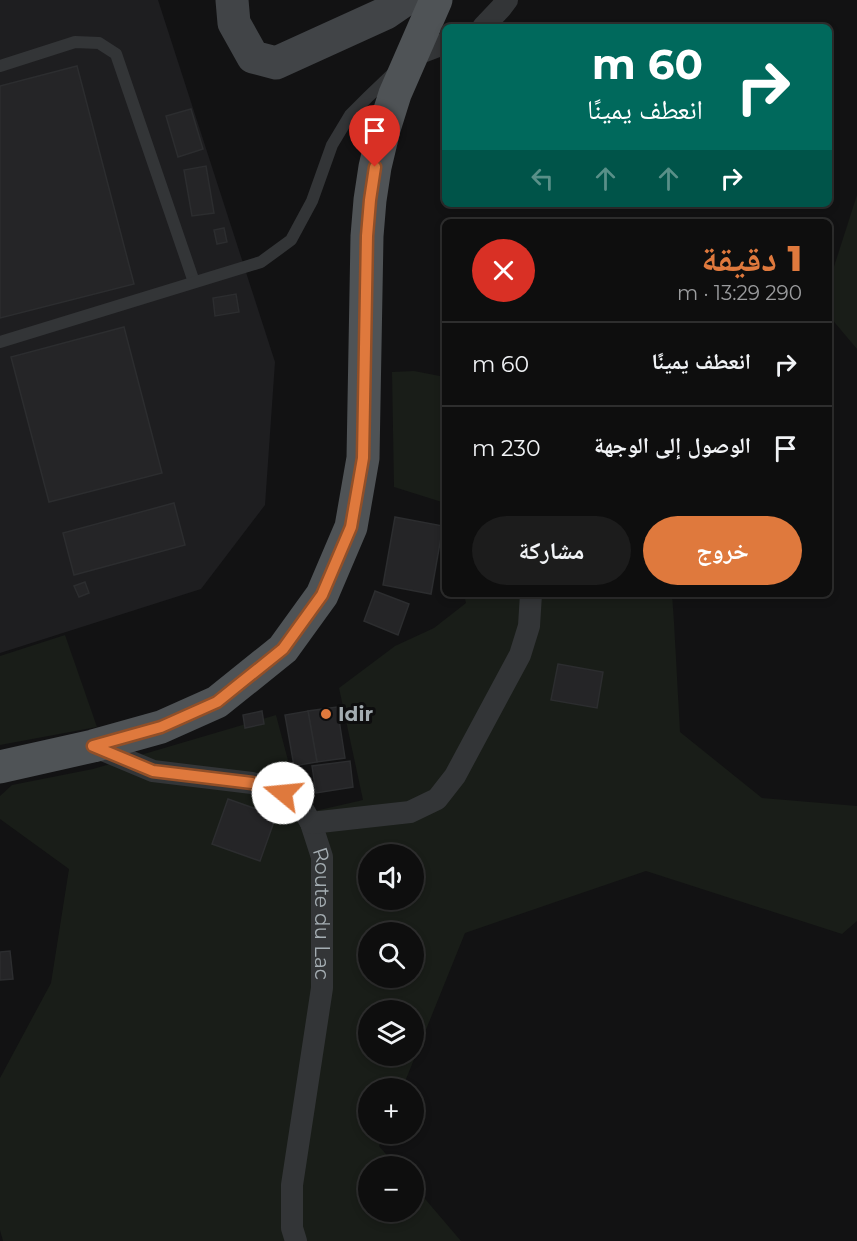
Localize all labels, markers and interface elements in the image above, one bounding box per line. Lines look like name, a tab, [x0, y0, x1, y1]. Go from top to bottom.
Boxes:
text: 60 m	[592, 38, 703, 90]
icon: right	[724, 48, 802, 126]
text: انعطف يمينًا	[587, 93, 703, 126]
pin	[349, 105, 400, 167]
icon: arrive	[358, 114, 391, 147]
icon: left	[526, 162, 559, 195]
icon: ahead	[589, 162, 622, 195]
icon: ahead	[652, 162, 685, 195]
icon: right	[715, 162, 748, 195]
text: 1 دقيقة	[701, 236, 802, 280]
button: close	[472, 239, 535, 302]
text: 290 m · 13:29	[677, 281, 802, 305]
text: انعطف يمينًا	[651, 348, 751, 375]
icon: right	[769, 348, 802, 381]
text: 60 m	[472, 351, 529, 378]
text: الوصول إلى الوجهة	[594, 432, 751, 459]
icon: arrive	[769, 432, 802, 465]
text: 230 m	[472, 435, 541, 462]
button: مشاركة	[472, 516, 631, 585]
button: خروج	[643, 516, 802, 585]
place label: Idir	[338, 702, 373, 726]
marker: Idir	[319, 707, 333, 721]
position arrow	[251, 761, 315, 825]
street label: Route du Lac	[308, 844, 335, 980]
map controls	[358, 844, 424, 1222]
button: sound	[358, 844, 424, 910]
button: search	[358, 922, 424, 988]
button: layers	[358, 1000, 424, 1066]
button: +	[358, 1078, 424, 1144]
button: −	[358, 1156, 424, 1222]

